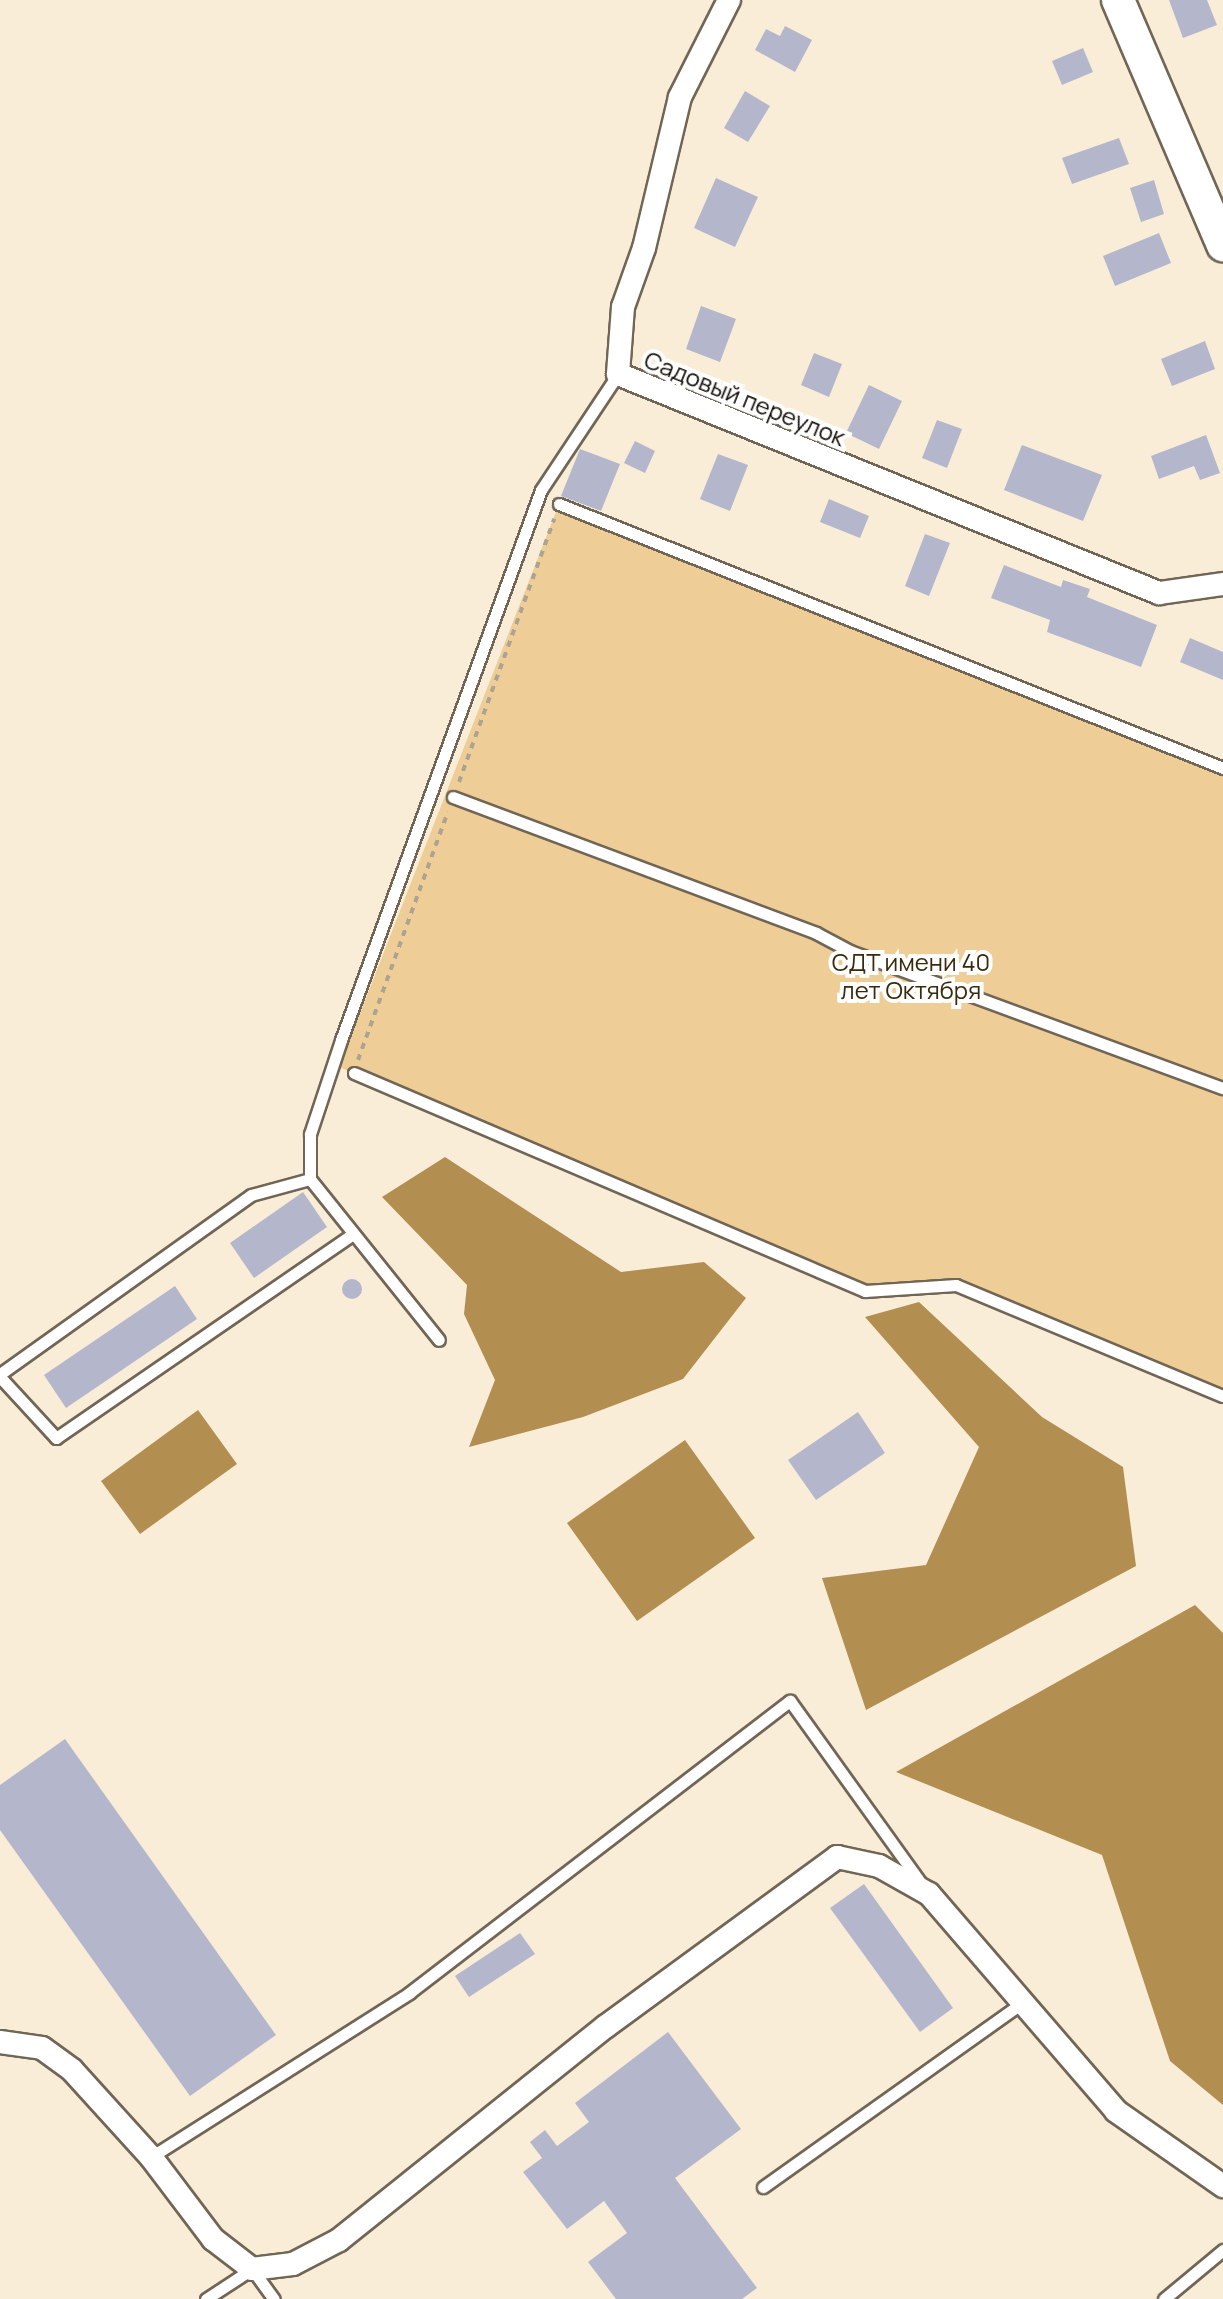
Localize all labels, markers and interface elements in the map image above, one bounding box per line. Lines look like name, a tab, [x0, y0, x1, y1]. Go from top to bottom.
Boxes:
street label: Садовый переулок	[640, 345, 850, 451]
park label: СДТ имени 40 лет Октября	[831, 948, 991, 1004]

